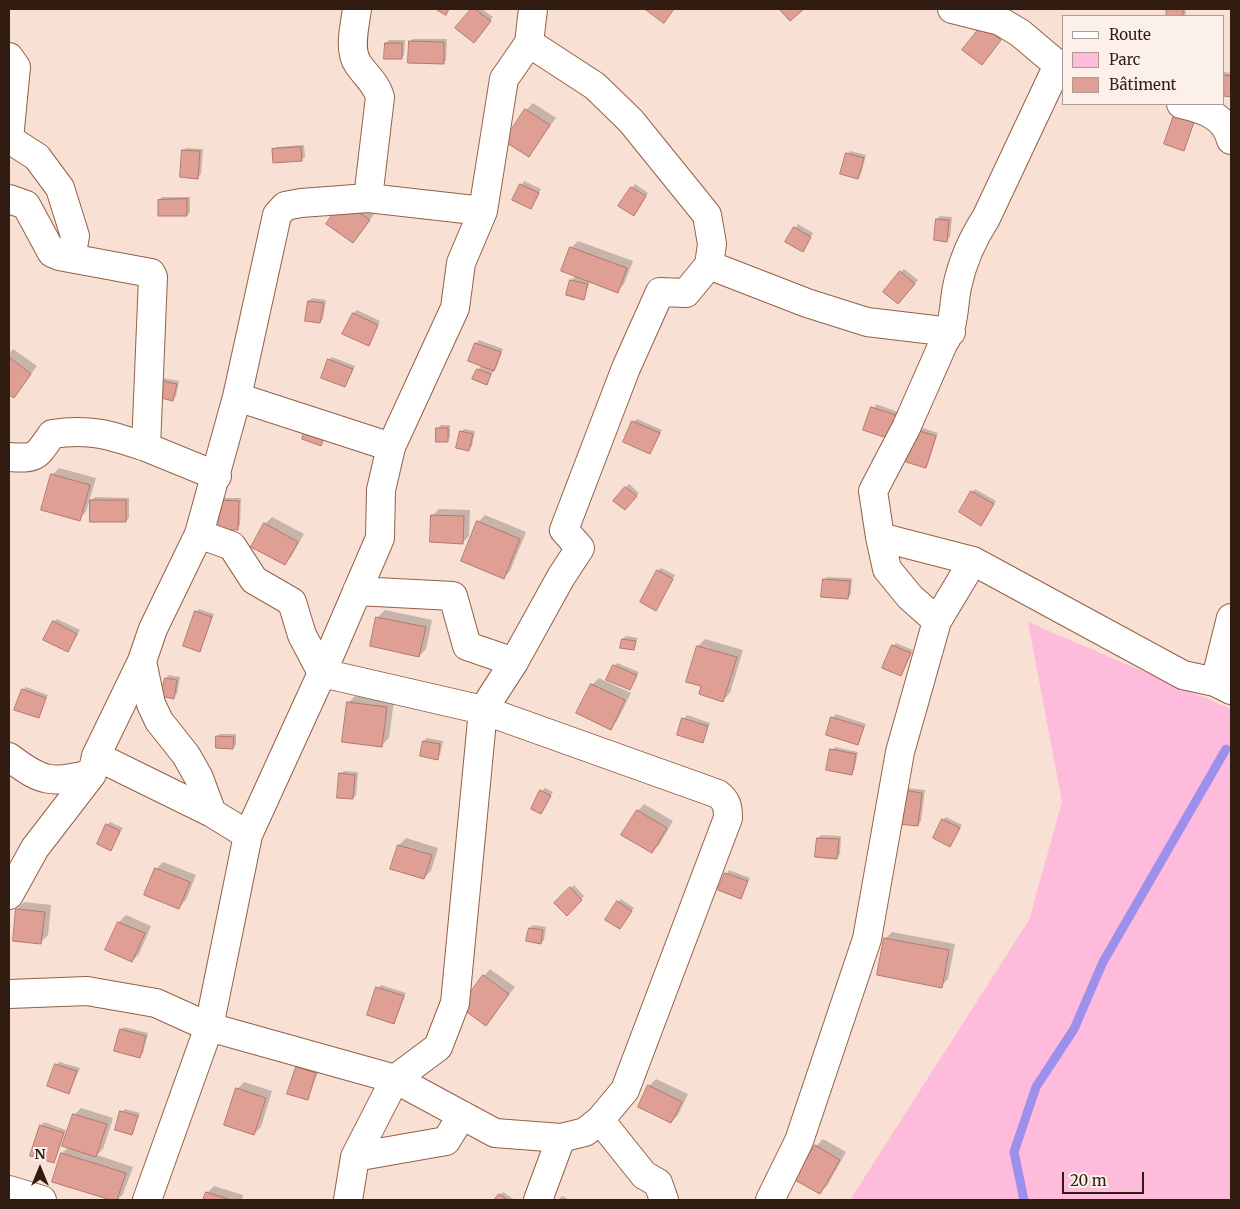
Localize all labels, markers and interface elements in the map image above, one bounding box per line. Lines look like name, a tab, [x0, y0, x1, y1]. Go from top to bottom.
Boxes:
legend	[1062, 15, 1225, 105]
text: Route	[1109, 25, 1151, 44]
text: Parc	[1109, 50, 1140, 69]
text: Bâtiment	[1109, 75, 1176, 94]
north arrow	[15, 1144, 65, 1194]
text: N	[34, 1145, 46, 1163]
scale bar	[1065, 1162, 1148, 1194]
text: 20 m	[1070, 1171, 1107, 1190]

